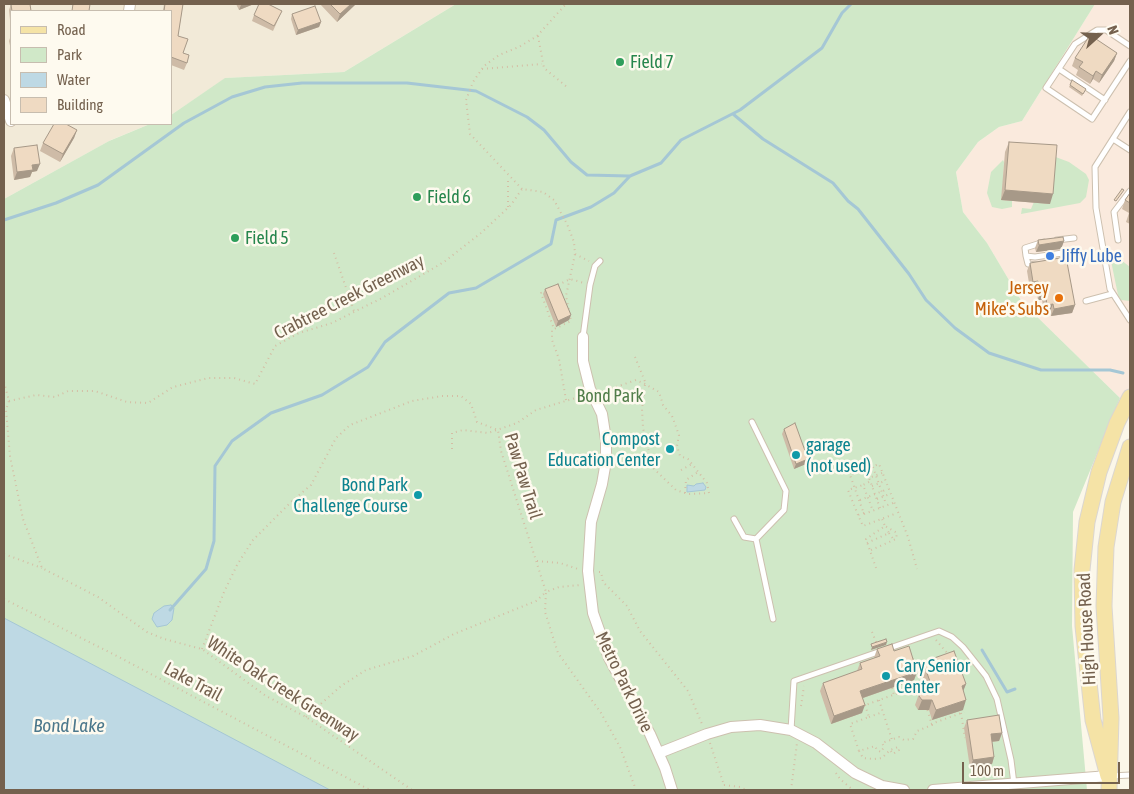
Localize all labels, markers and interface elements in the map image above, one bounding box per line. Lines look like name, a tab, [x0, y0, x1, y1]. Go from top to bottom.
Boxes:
legend	[10, 10, 172, 125]
north arrow	[1074, 10, 1124, 60]
text: Road	[57, 21, 86, 38]
text: N	[1104, 23, 1122, 36]
text: Park	[57, 46, 82, 63]
place label: Field 7	[630, 51, 674, 73]
marker: Field 7	[614, 56, 626, 68]
text: Water	[57, 71, 90, 88]
text: Building	[57, 96, 103, 113]
place label: Field 6	[427, 186, 471, 208]
marker: Field 6	[411, 191, 423, 203]
place label: Field 5	[245, 227, 289, 249]
marker: Field 5	[229, 232, 241, 244]
place label: Jiffy Lube	[1060, 245, 1122, 267]
street label: Crabtree Creek Greenway	[270, 250, 428, 344]
marker: Jiffy Lube	[1044, 250, 1056, 262]
place label: Jersey Mike's Subs	[975, 277, 1049, 320]
marker: Jersey Mike's Subs	[1053, 292, 1065, 304]
park label: Bond Park	[577, 385, 643, 407]
place label: Compost Education Center	[548, 428, 660, 470]
street label: Paw Paw Trail	[500, 430, 546, 522]
place label: garage (not used)	[806, 434, 871, 476]
marker: Compost Education Center	[664, 443, 676, 455]
marker: garage (not used)	[790, 449, 802, 461]
place label: Bond Park Challenge Course	[293, 474, 408, 516]
marker: Bond Park Challenge Course	[412, 489, 424, 501]
street label: High House Road	[1073, 572, 1101, 686]
street label: Metro Park Drive	[590, 628, 658, 736]
street label: White Oak Creek Greenway	[203, 632, 363, 746]
place label: Cary Senior Center	[896, 655, 970, 698]
street label: Lake Trail	[160, 658, 226, 706]
marker: Cary Senior Center	[880, 670, 892, 682]
water label: Bond Lake	[33, 715, 105, 737]
scale bar	[964, 752, 1122, 784]
text: 100 m	[970, 762, 1004, 779]

